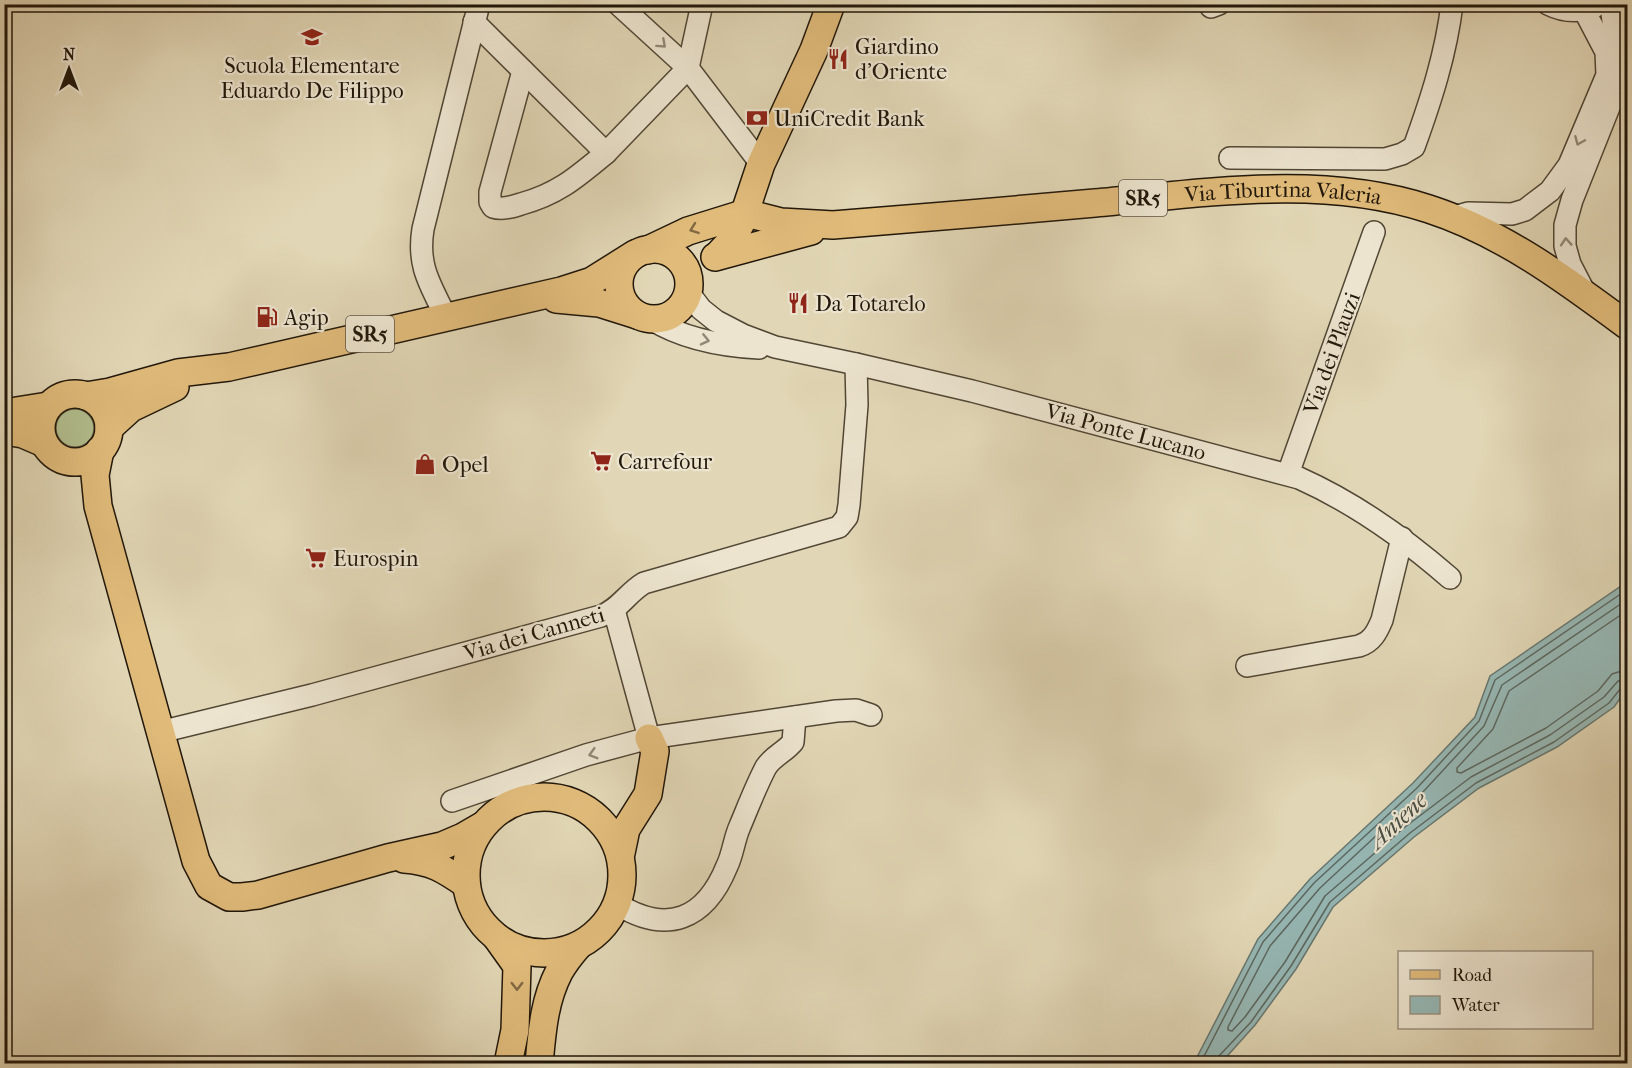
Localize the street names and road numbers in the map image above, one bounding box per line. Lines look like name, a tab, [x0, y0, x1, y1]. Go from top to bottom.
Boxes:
street label: Via Tiburtina Valeria	[1182, 177, 1385, 211]
road number: SR5	[1119, 180, 1167, 216]
street label: Via dei Plauzi	[1298, 288, 1366, 419]
road number: SR5	[346, 316, 394, 352]
street label: Via Ponte Lucano	[1042, 398, 1209, 466]
street label: Via dei Canneti	[460, 601, 608, 667]

